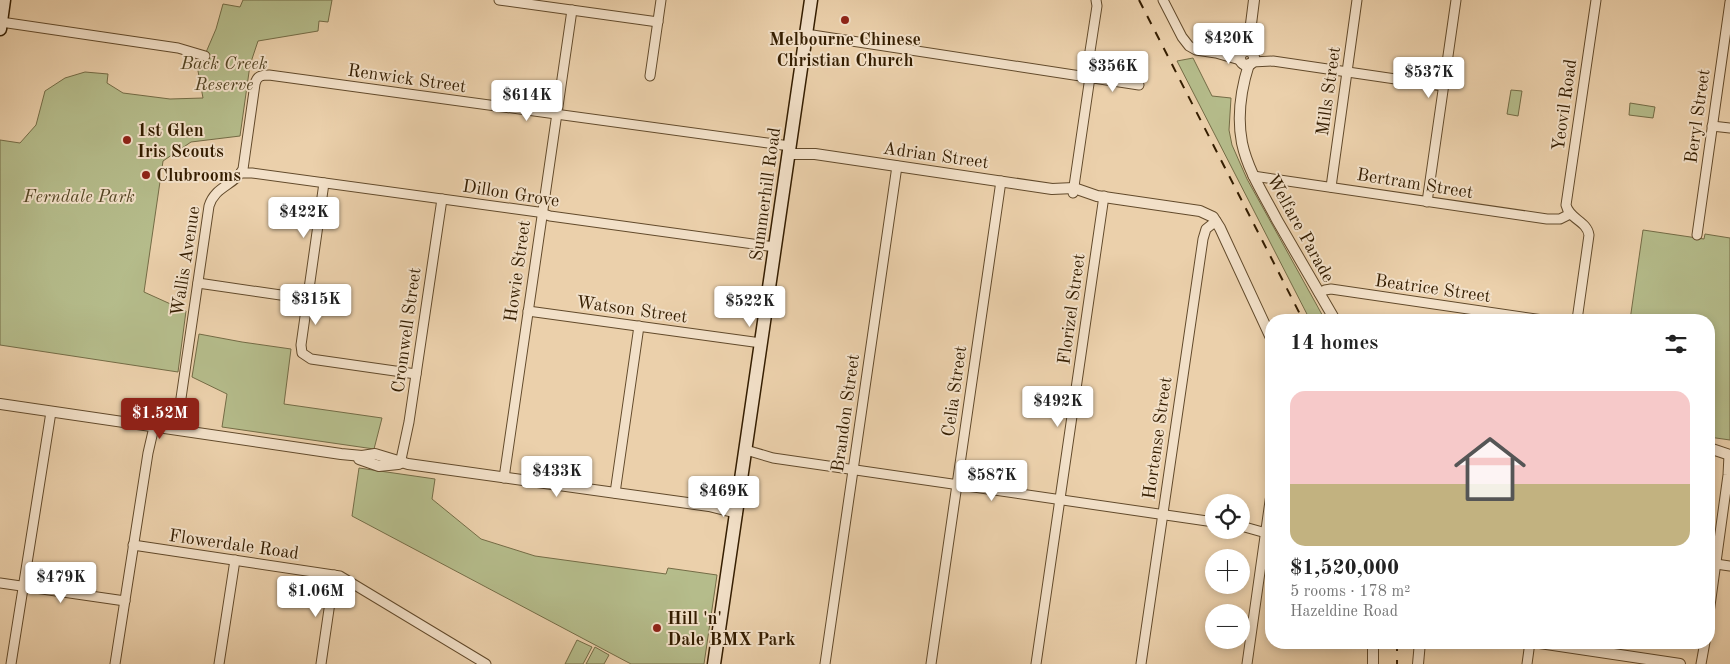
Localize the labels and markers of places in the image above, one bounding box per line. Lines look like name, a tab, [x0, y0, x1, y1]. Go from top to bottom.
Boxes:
marker: Melbourne Chinese Christian Church	[839, 14, 851, 26]
pin: $420K	[1194, 22, 1264, 65]
place label: Melbourne Chinese Christian Church	[769, 31, 921, 70]
pin: $356K	[1078, 51, 1148, 93]
pin: $537K	[1394, 56, 1464, 99]
pin: $614K	[492, 80, 562, 122]
place label: 1st Glen Iris Scouts	[137, 122, 224, 161]
marker: 1st Glen Iris Scouts	[121, 134, 133, 146]
place label: Clubrooms	[156, 167, 241, 185]
marker: Clubrooms	[140, 169, 152, 181]
pin: $422K	[269, 196, 339, 239]
pin: $315K	[281, 284, 351, 326]
pin: $522K	[715, 286, 785, 328]
pin: $492K	[1023, 386, 1093, 428]
pin: $1.52M	[119, 398, 201, 440]
pin: $433K	[522, 456, 592, 498]
pin: $587K	[957, 460, 1027, 502]
pin: $469K	[689, 476, 759, 518]
pin: $479K	[26, 562, 96, 604]
pin: $1.06M	[275, 576, 357, 618]
place label: Hill 'n' Dale BMX Park	[667, 610, 796, 649]
marker: Hill 'n' Dale BMX Park	[651, 622, 663, 634]

